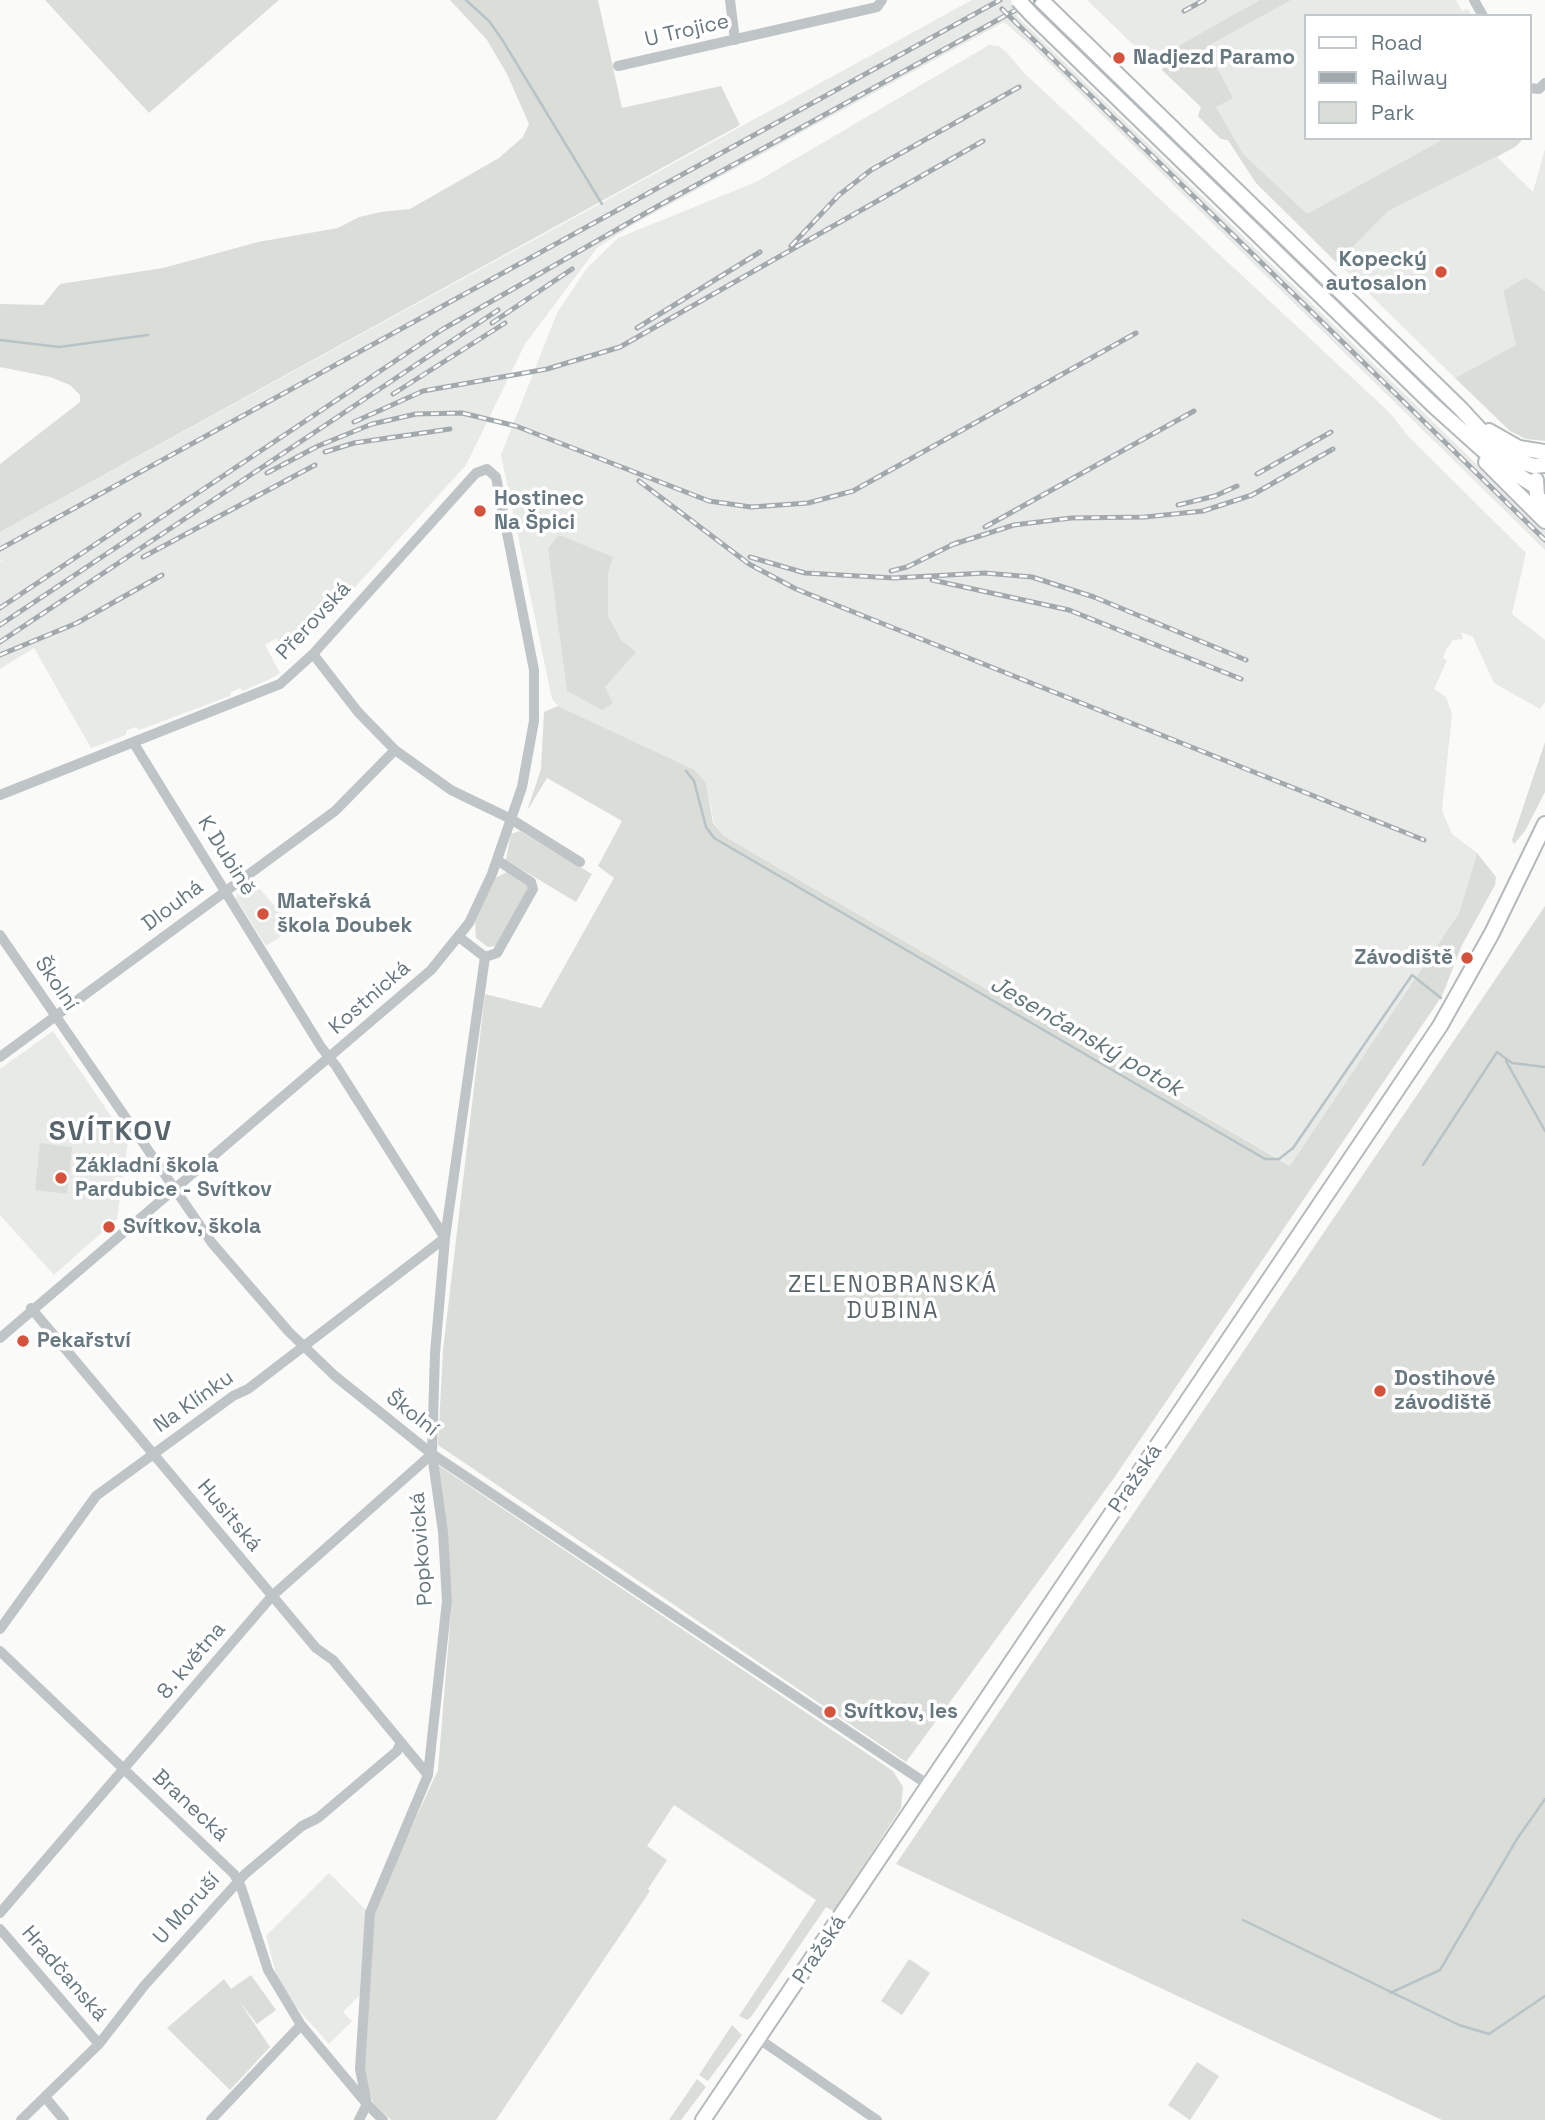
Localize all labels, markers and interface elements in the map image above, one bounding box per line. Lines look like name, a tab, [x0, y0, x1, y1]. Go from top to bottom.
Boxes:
street label: U Trojice	[642, 9, 732, 53]
legend	[1304, 14, 1531, 140]
text: Road	[1371, 29, 1423, 56]
place label: Nadjezd Paramo	[1133, 45, 1295, 71]
marker: Nadjezd Paramo	[1111, 50, 1127, 66]
text: Railway	[1371, 64, 1448, 91]
text: Park	[1371, 99, 1415, 126]
place label: Kopecký autosalon	[1326, 247, 1427, 297]
marker: Kopecký autosalon	[1433, 264, 1449, 280]
place label: Hostinec Na Špici	[494, 486, 584, 536]
marker: Hostinec Na Špici	[472, 503, 488, 519]
street label: Přerovská	[271, 577, 357, 665]
street label: K Dubině	[192, 812, 260, 900]
street label: Dlouhá	[138, 875, 208, 937]
place label: Mateřská škola Doubek	[277, 889, 412, 939]
marker: Mateřská škola Doubek	[255, 906, 271, 922]
place label: Závodiště	[1354, 945, 1453, 971]
marker: Závodiště	[1459, 950, 1475, 966]
street label: Školní	[29, 952, 83, 1016]
street label: Kostnická	[324, 956, 416, 1040]
water label: Jesenčanský potok	[985, 971, 1187, 1103]
district label: SVÍTKOV	[50, 1115, 172, 1149]
place label: Základní škola Pardubice - Svítkov	[75, 1153, 272, 1203]
marker: Základní škola Pardubice - Svítkov	[53, 1170, 69, 1186]
place label: Svítkov, škola	[123, 1214, 261, 1240]
marker: Svítkov, škola	[101, 1219, 117, 1235]
district label: ZELENOBRANSKÁ DUBINA	[790, 1272, 996, 1326]
place label: Pekařství	[37, 1328, 131, 1354]
marker: Pekařství	[15, 1333, 31, 1349]
street label: Na Klínku	[149, 1365, 239, 1439]
place label: Dostihové závodiště	[1394, 1366, 1496, 1416]
marker: Dostihové závodiště	[1372, 1383, 1388, 1399]
street label: Školní	[381, 1386, 443, 1442]
street label: Pražská	[1104, 1440, 1168, 1518]
street label: Husitská	[191, 1475, 267, 1557]
street label: Popkovická	[405, 1491, 439, 1607]
street label: 8. května	[153, 1617, 231, 1705]
place label: Svítkov, les	[844, 1699, 958, 1725]
marker: Svítkov, les	[822, 1704, 838, 1720]
street label: Branecká	[147, 1765, 233, 1847]
street label: U Moruší	[148, 1868, 226, 1950]
street label: Pražská	[788, 1911, 852, 1989]
street label: Hradčanská	[16, 1921, 112, 2027]

